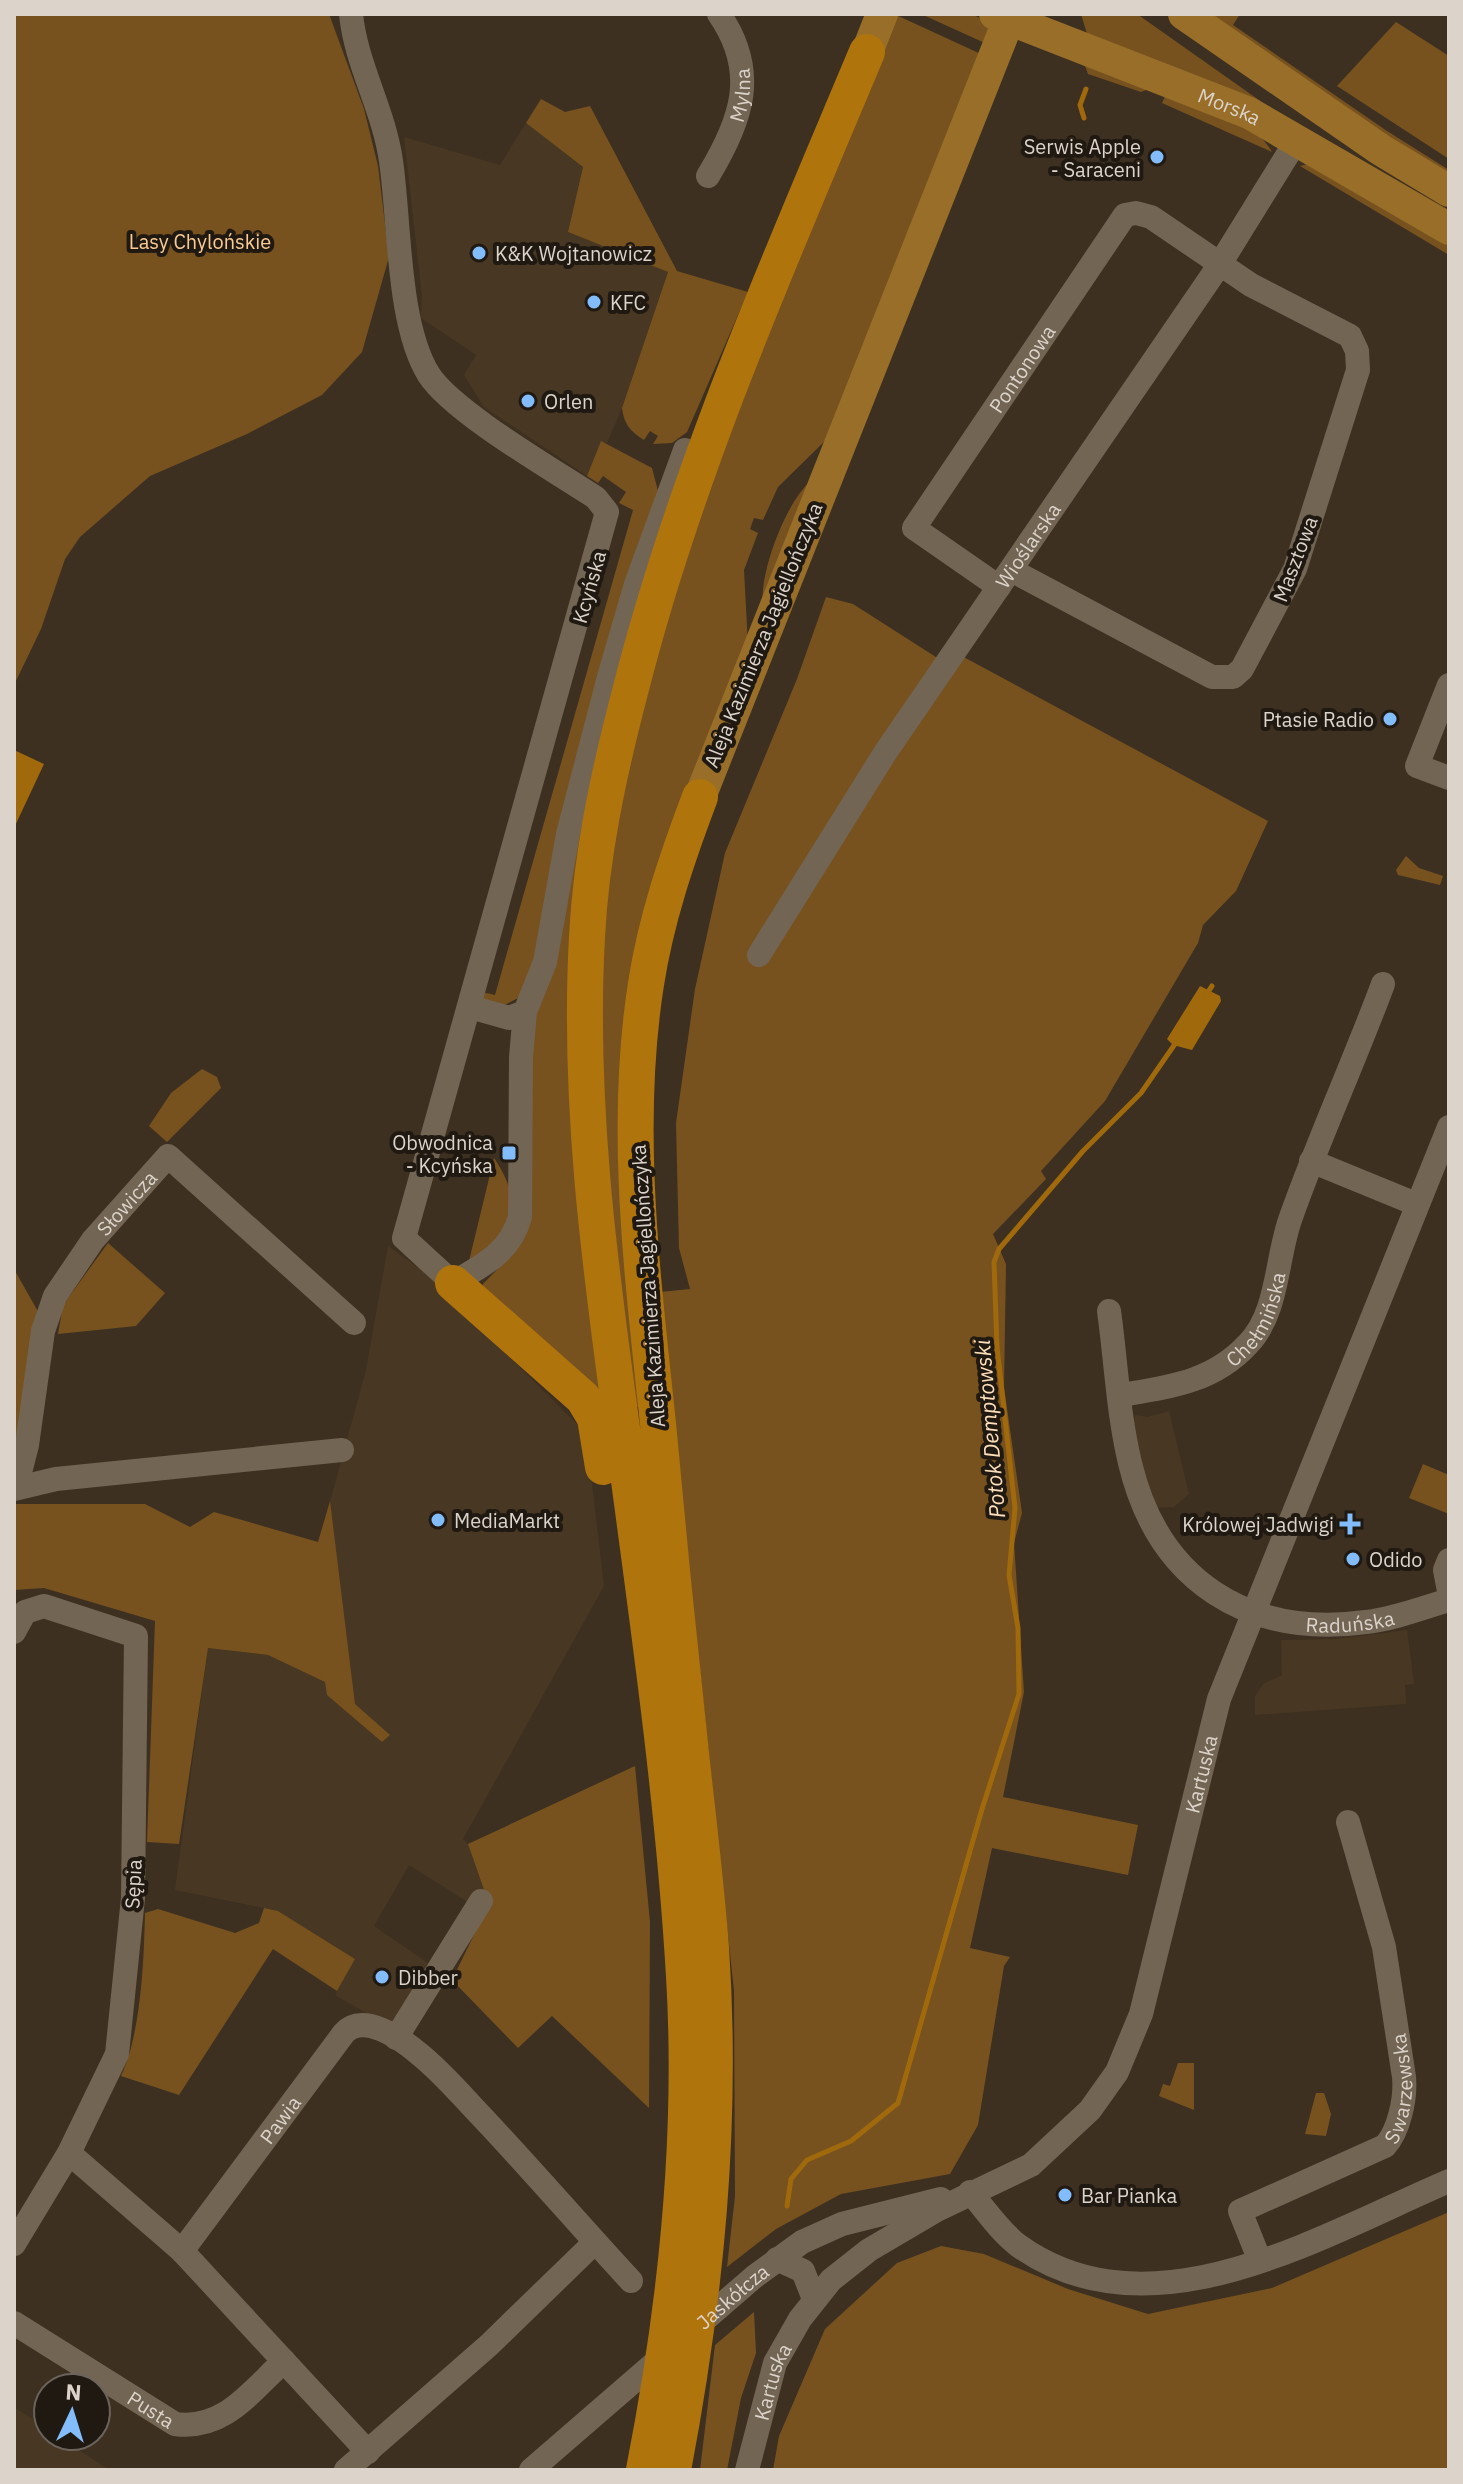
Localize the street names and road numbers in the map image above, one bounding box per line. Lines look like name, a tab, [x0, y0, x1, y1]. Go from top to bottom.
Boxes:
street label: Mylna	[722, 67, 756, 125]
street label: Morska	[1194, 81, 1267, 131]
street label: Pontonowa	[982, 319, 1061, 418]
street label: Wioślarska	[989, 497, 1066, 593]
street label: Aleja Kazimierza Jagiellończyka	[697, 498, 829, 772]
street label: Masztowa	[1266, 512, 1324, 606]
street label: Kcyńska	[566, 547, 612, 627]
street label: Aleja Kazimierza Jagiellończyka	[625, 1143, 671, 1428]
street label: Słowicza	[90, 1164, 163, 1241]
street label: Chełmińska	[1220, 1269, 1291, 1372]
street label: Raduńska	[1305, 1604, 1397, 1638]
street label: Kartuska	[1178, 1732, 1223, 1816]
street label: Sępia	[118, 1858, 148, 1910]
street label: Swarzewska	[1377, 2032, 1418, 2148]
street label: Pawia	[253, 2090, 307, 2149]
street label: Jaskółcza	[690, 2257, 774, 2335]
street label: Kartuska	[747, 2338, 797, 2423]
street label: Pusta	[123, 2384, 180, 2434]

